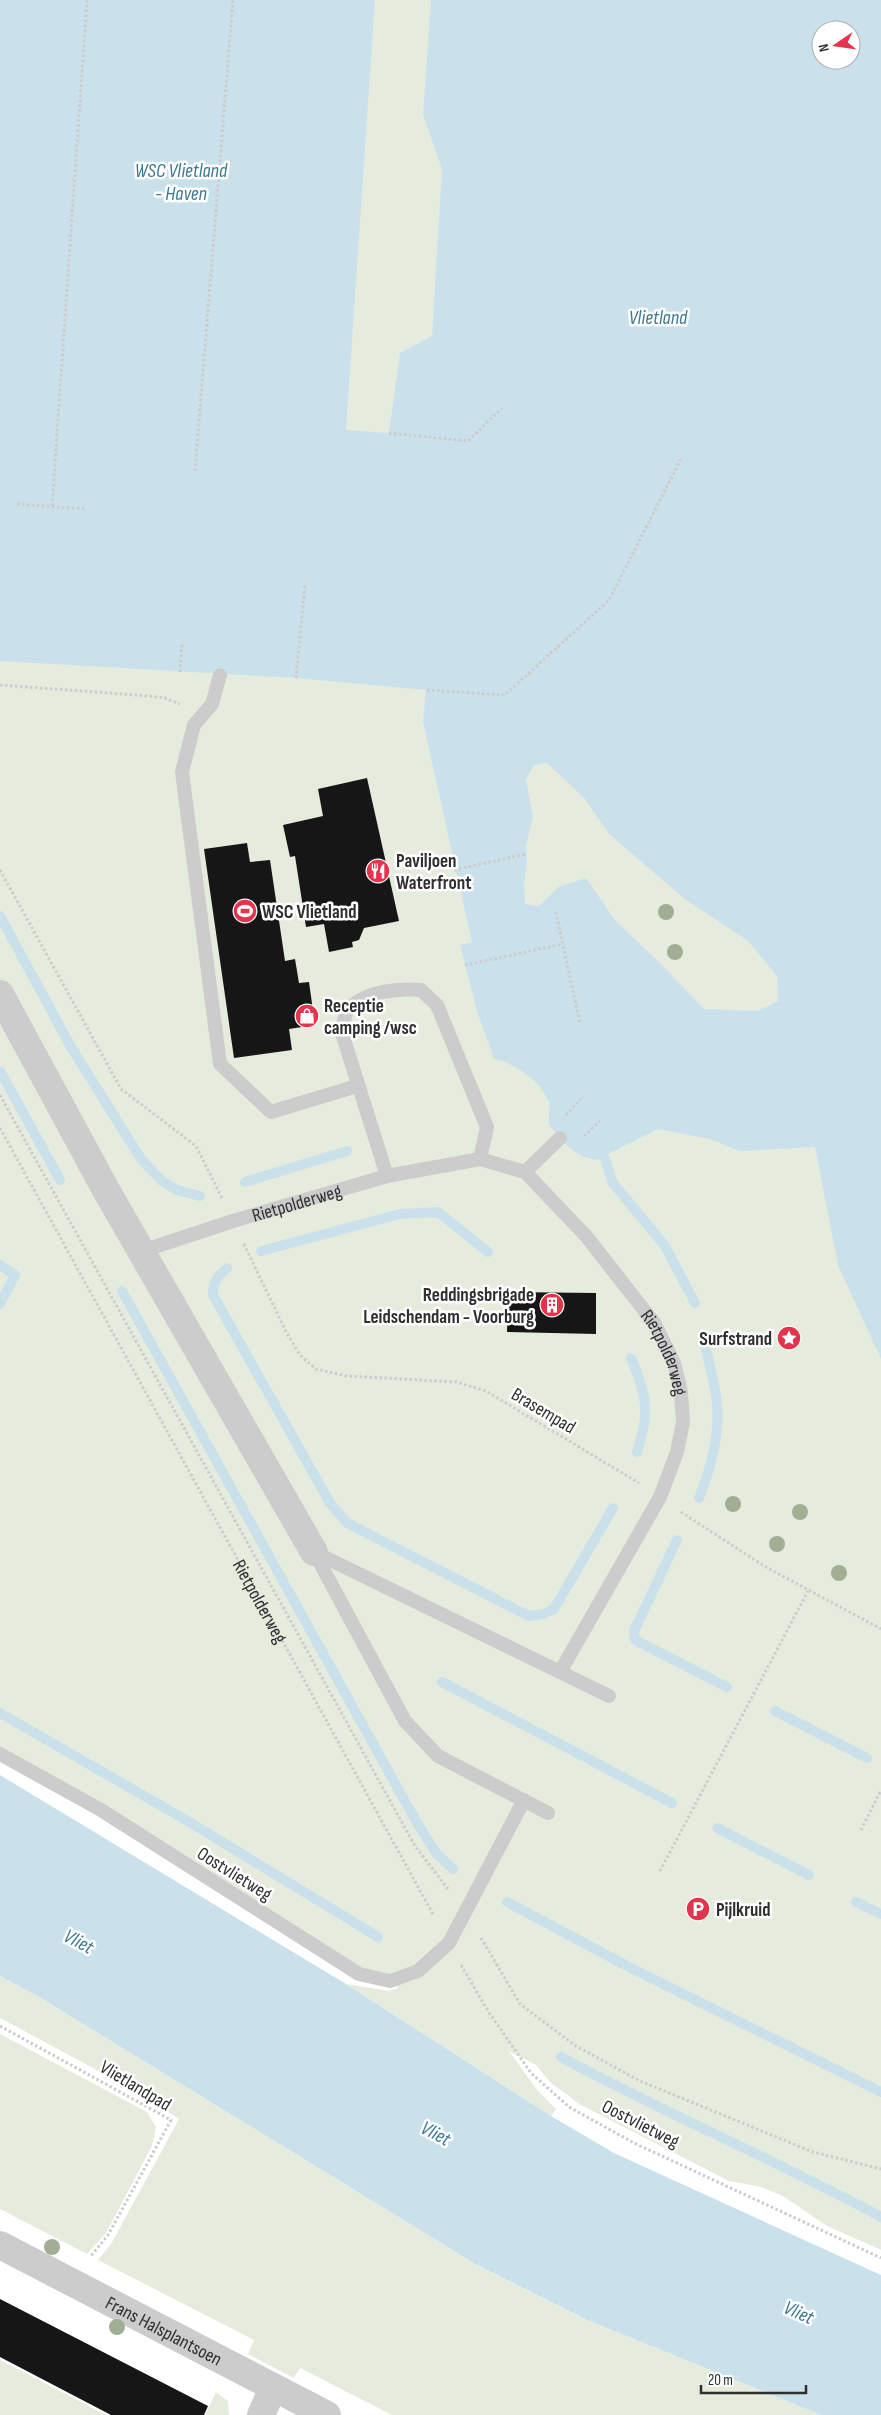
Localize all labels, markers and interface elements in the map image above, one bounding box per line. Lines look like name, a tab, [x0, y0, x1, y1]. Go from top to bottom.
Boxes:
north arrow	[811, 20, 861, 70]
text: N	[815, 42, 833, 53]
water label: WSC Vlietland - Haven	[135, 159, 228, 206]
water label: Vlietland	[629, 306, 688, 330]
place label: Paviljoen Waterfront	[396, 850, 472, 895]
restaurant icon: Paviljoen Waterfront	[365, 858, 391, 884]
sports icon: WSC Vlietland	[232, 898, 258, 924]
place label: WSC Vlietland	[262, 901, 356, 924]
place label: Receptie camping /wsc	[324, 995, 417, 1040]
shop icon: Receptie camping /wsc	[294, 1003, 320, 1029]
street label: Rietpolderweg	[249, 1180, 345, 1228]
place label: Reddingsbrigade Leidschendam - Voorburg	[363, 1284, 534, 1329]
building icon: Reddingsbrigade Leidschendam - Voorburg	[539, 1292, 565, 1318]
street label: Rietpolderweg	[635, 1305, 692, 1398]
place icon: Surfstrand	[776, 1325, 802, 1351]
place label: Surfstrand	[699, 1328, 772, 1351]
street label: Brasempad	[507, 1383, 579, 1439]
street label: Rietpolderweg	[227, 1556, 292, 1648]
street label: Oostvlietweg	[193, 1842, 276, 1906]
parking icon: Pijlkruid	[685, 1896, 711, 1922]
place label: Pijlkruid	[716, 1899, 770, 1922]
water label: Vliet	[60, 1924, 98, 1960]
street label: Vlietlandpad	[95, 2056, 175, 2117]
street label: Oostvlietweg	[598, 2095, 683, 2154]
water label: Vliet	[417, 2116, 455, 2152]
street label: Frans Halsplantsoen	[101, 2292, 226, 2371]
water label: Vliet	[780, 2296, 818, 2330]
scale bar	[701, 2362, 806, 2394]
text: 20 m	[708, 2371, 733, 2390]

